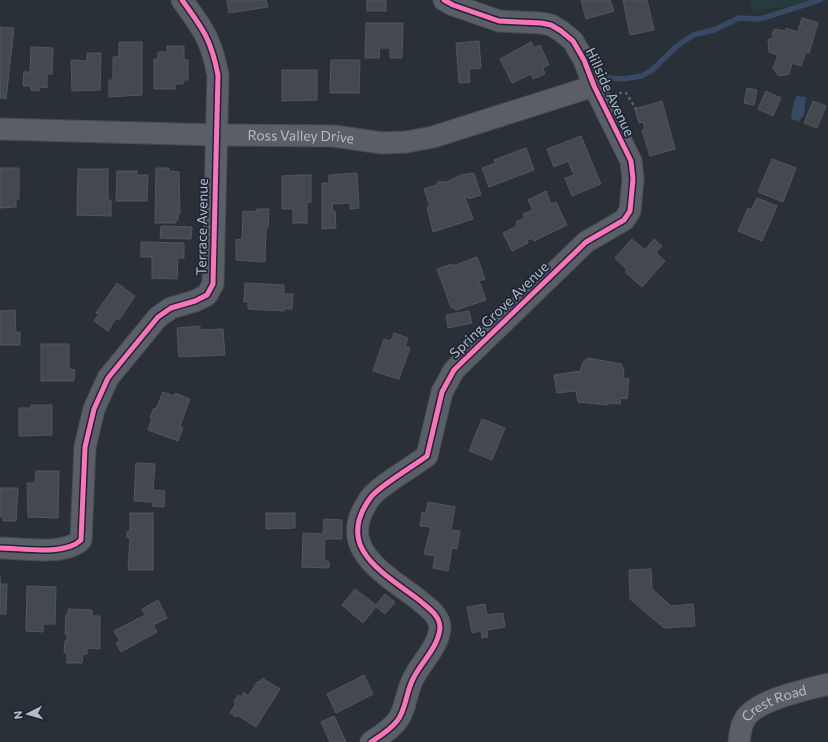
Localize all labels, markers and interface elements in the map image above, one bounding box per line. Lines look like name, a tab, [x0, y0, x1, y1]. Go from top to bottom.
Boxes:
street label: Hillside Avenue	[582, 45, 638, 139]
street label: Ross Valley Drive	[247, 126, 355, 147]
street label: Terrace Avenue	[192, 178, 211, 276]
street label: Spring Grove Avenue	[445, 258, 552, 361]
street label: Crest Road	[737, 681, 808, 725]
north arrow	[8, 694, 48, 734]
text: N	[11, 710, 24, 720]

